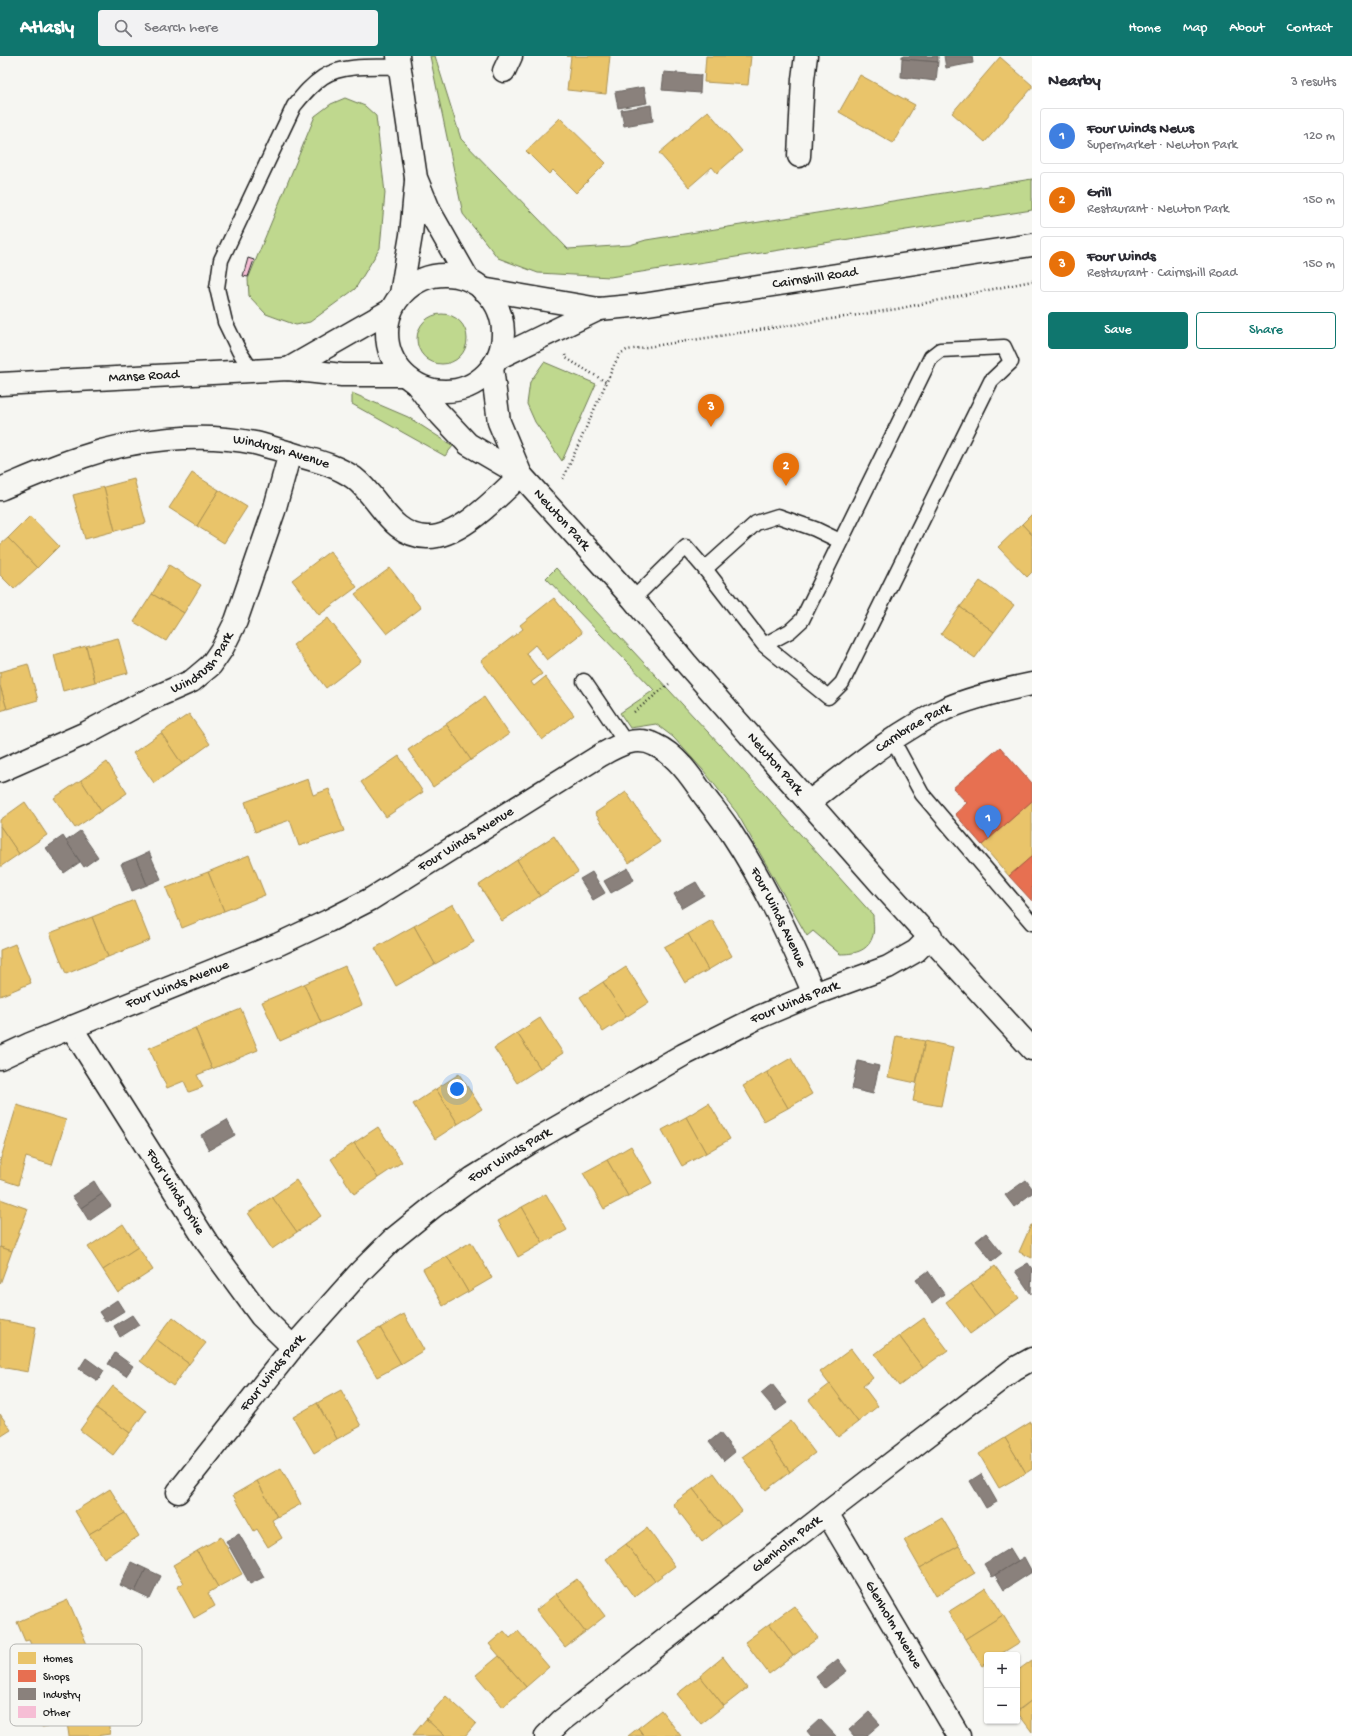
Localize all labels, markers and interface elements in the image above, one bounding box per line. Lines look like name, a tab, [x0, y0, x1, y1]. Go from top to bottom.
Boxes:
search box	[98, 10, 378, 46]
text: Atlasly	[20, 17, 74, 40]
icon: search	[112, 17, 134, 39]
text: Search here	[144, 19, 218, 37]
text: Home	[1129, 20, 1161, 37]
text: Map	[1183, 20, 1207, 37]
text: About	[1229, 20, 1265, 37]
text: Contact	[1287, 20, 1332, 37]
text: Nearby	[1048, 72, 1101, 92]
text: 3 results	[1291, 75, 1336, 90]
text: Four Winds News	[1087, 120, 1194, 138]
text: 1	[1059, 129, 1065, 144]
text: 120 m	[1304, 129, 1335, 144]
text: Supermarket · Newton Park	[1087, 138, 1237, 153]
text: Grill	[1087, 184, 1112, 202]
text: 2	[1059, 193, 1065, 208]
text: 150 m	[1303, 193, 1335, 208]
text: Restaurant · Newton Park	[1087, 202, 1229, 217]
text: Four Winds	[1087, 248, 1156, 266]
text: 3	[1059, 257, 1065, 272]
text: 150 m	[1303, 257, 1335, 272]
street label: Cairnshill Road	[771, 263, 861, 293]
text: Restaurant · Cairnshill Road	[1087, 266, 1237, 281]
button: Save	[1048, 312, 1188, 349]
button: Share	[1196, 312, 1336, 349]
street label: Manse Road	[108, 366, 181, 387]
pin: 3	[698, 394, 724, 427]
street label: Windrush Avenue	[232, 431, 333, 473]
pin: 2	[773, 453, 799, 486]
street label: Newton Park	[529, 486, 595, 555]
street label: Windrush Park	[168, 628, 238, 698]
street label: Carnbrae Park	[872, 698, 955, 757]
street label: Newton Park	[743, 729, 808, 800]
street label: Four Winds Avenue	[414, 803, 518, 876]
pin: 1	[975, 805, 1001, 838]
street label: Four Winds Avenue	[745, 863, 810, 971]
street label: Four Winds Avenue	[122, 956, 232, 1014]
street label: Four Winds Park	[747, 976, 843, 1029]
your location	[447, 1079, 467, 1099]
street label: Four Winds Park	[464, 1123, 556, 1188]
street label: Four Winds Drive	[141, 1145, 209, 1239]
street label: Four Winds Park	[236, 1330, 310, 1416]
street label: Glenholm Park	[749, 1511, 827, 1577]
street label: Glenholm Avenue	[861, 1578, 926, 1673]
legend	[10, 1644, 142, 1726]
map controls	[984, 1652, 1020, 1724]
button: +	[984, 1652, 1020, 1688]
text: Homes	[43, 1654, 73, 1666]
text: Shops	[43, 1672, 70, 1684]
button: −	[984, 1688, 1020, 1724]
text: Industry	[43, 1690, 81, 1702]
text: Other	[43, 1708, 71, 1720]

